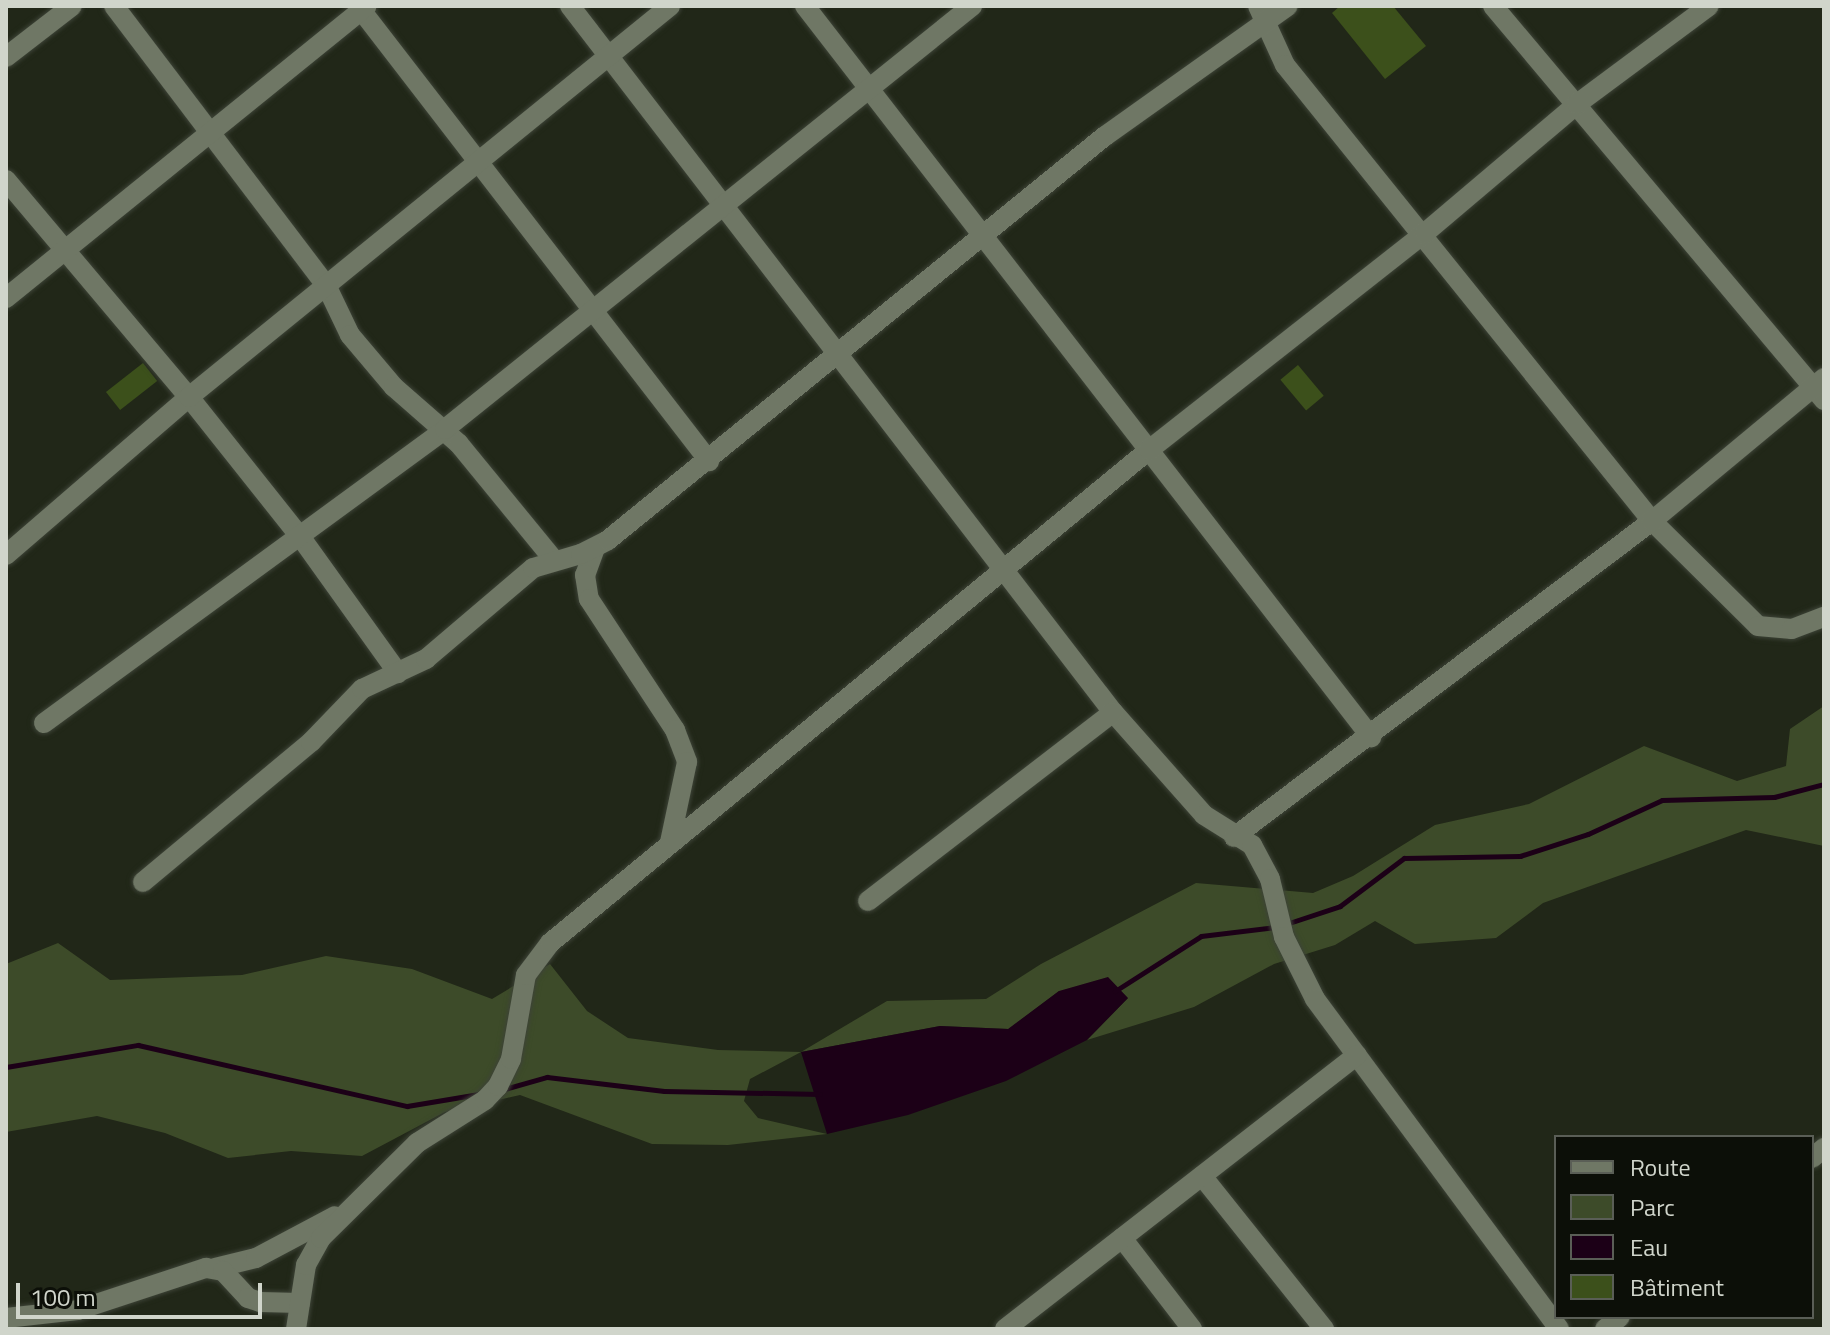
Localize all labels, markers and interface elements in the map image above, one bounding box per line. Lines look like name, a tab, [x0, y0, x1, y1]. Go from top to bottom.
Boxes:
legend	[1554, 1135, 1814, 1319]
text: Route	[1630, 1149, 1691, 1185]
text: Parc	[1630, 1189, 1675, 1225]
text: Eau	[1630, 1229, 1668, 1265]
scale bar	[20, 1267, 266, 1317]
text: Bâtiment	[1630, 1269, 1724, 1305]
text: 100 m	[30, 1279, 96, 1315]

